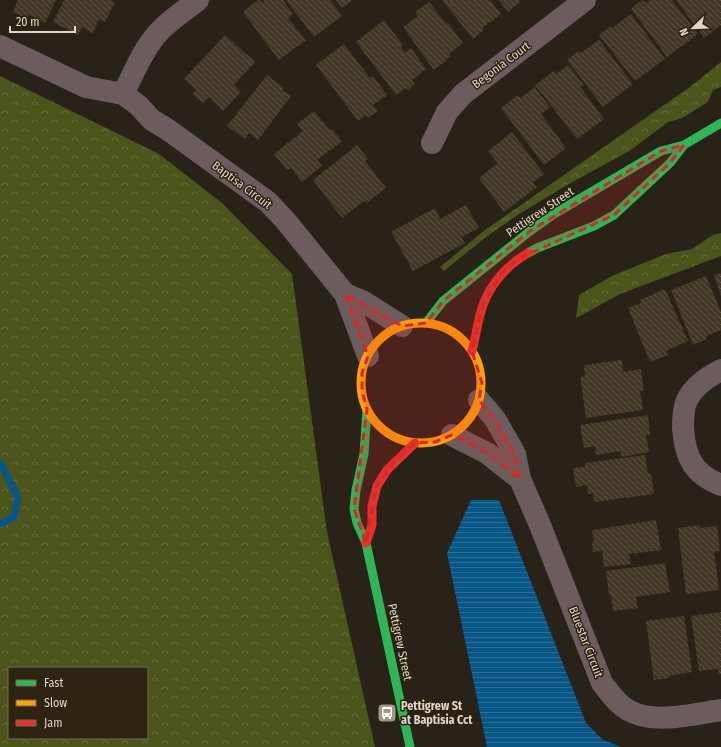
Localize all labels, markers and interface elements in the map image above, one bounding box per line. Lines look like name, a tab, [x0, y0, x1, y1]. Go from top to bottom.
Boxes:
scale bar	[10, 8, 75, 34]
north arrow	[673, 8, 713, 48]
text: 20 m	[16, 15, 40, 29]
text: N	[677, 26, 692, 37]
street label: Begonia Court	[469, 39, 533, 91]
street label: Baptisa Circuit	[210, 158, 275, 212]
street label: Pettigrew Street	[504, 184, 576, 240]
street label: Pettigrew Street	[385, 602, 415, 682]
street label: Bluestar Circuit	[566, 604, 606, 680]
legend	[8, 667, 148, 739]
text: Fast	[44, 676, 63, 690]
text: Slow	[44, 696, 67, 710]
place label: Pettigrew St at Baptisia Cct	[401, 699, 473, 727]
bus stop icon: Pettigrew St at Baptisia Cct	[376, 702, 398, 724]
text: Jam	[44, 716, 62, 730]

